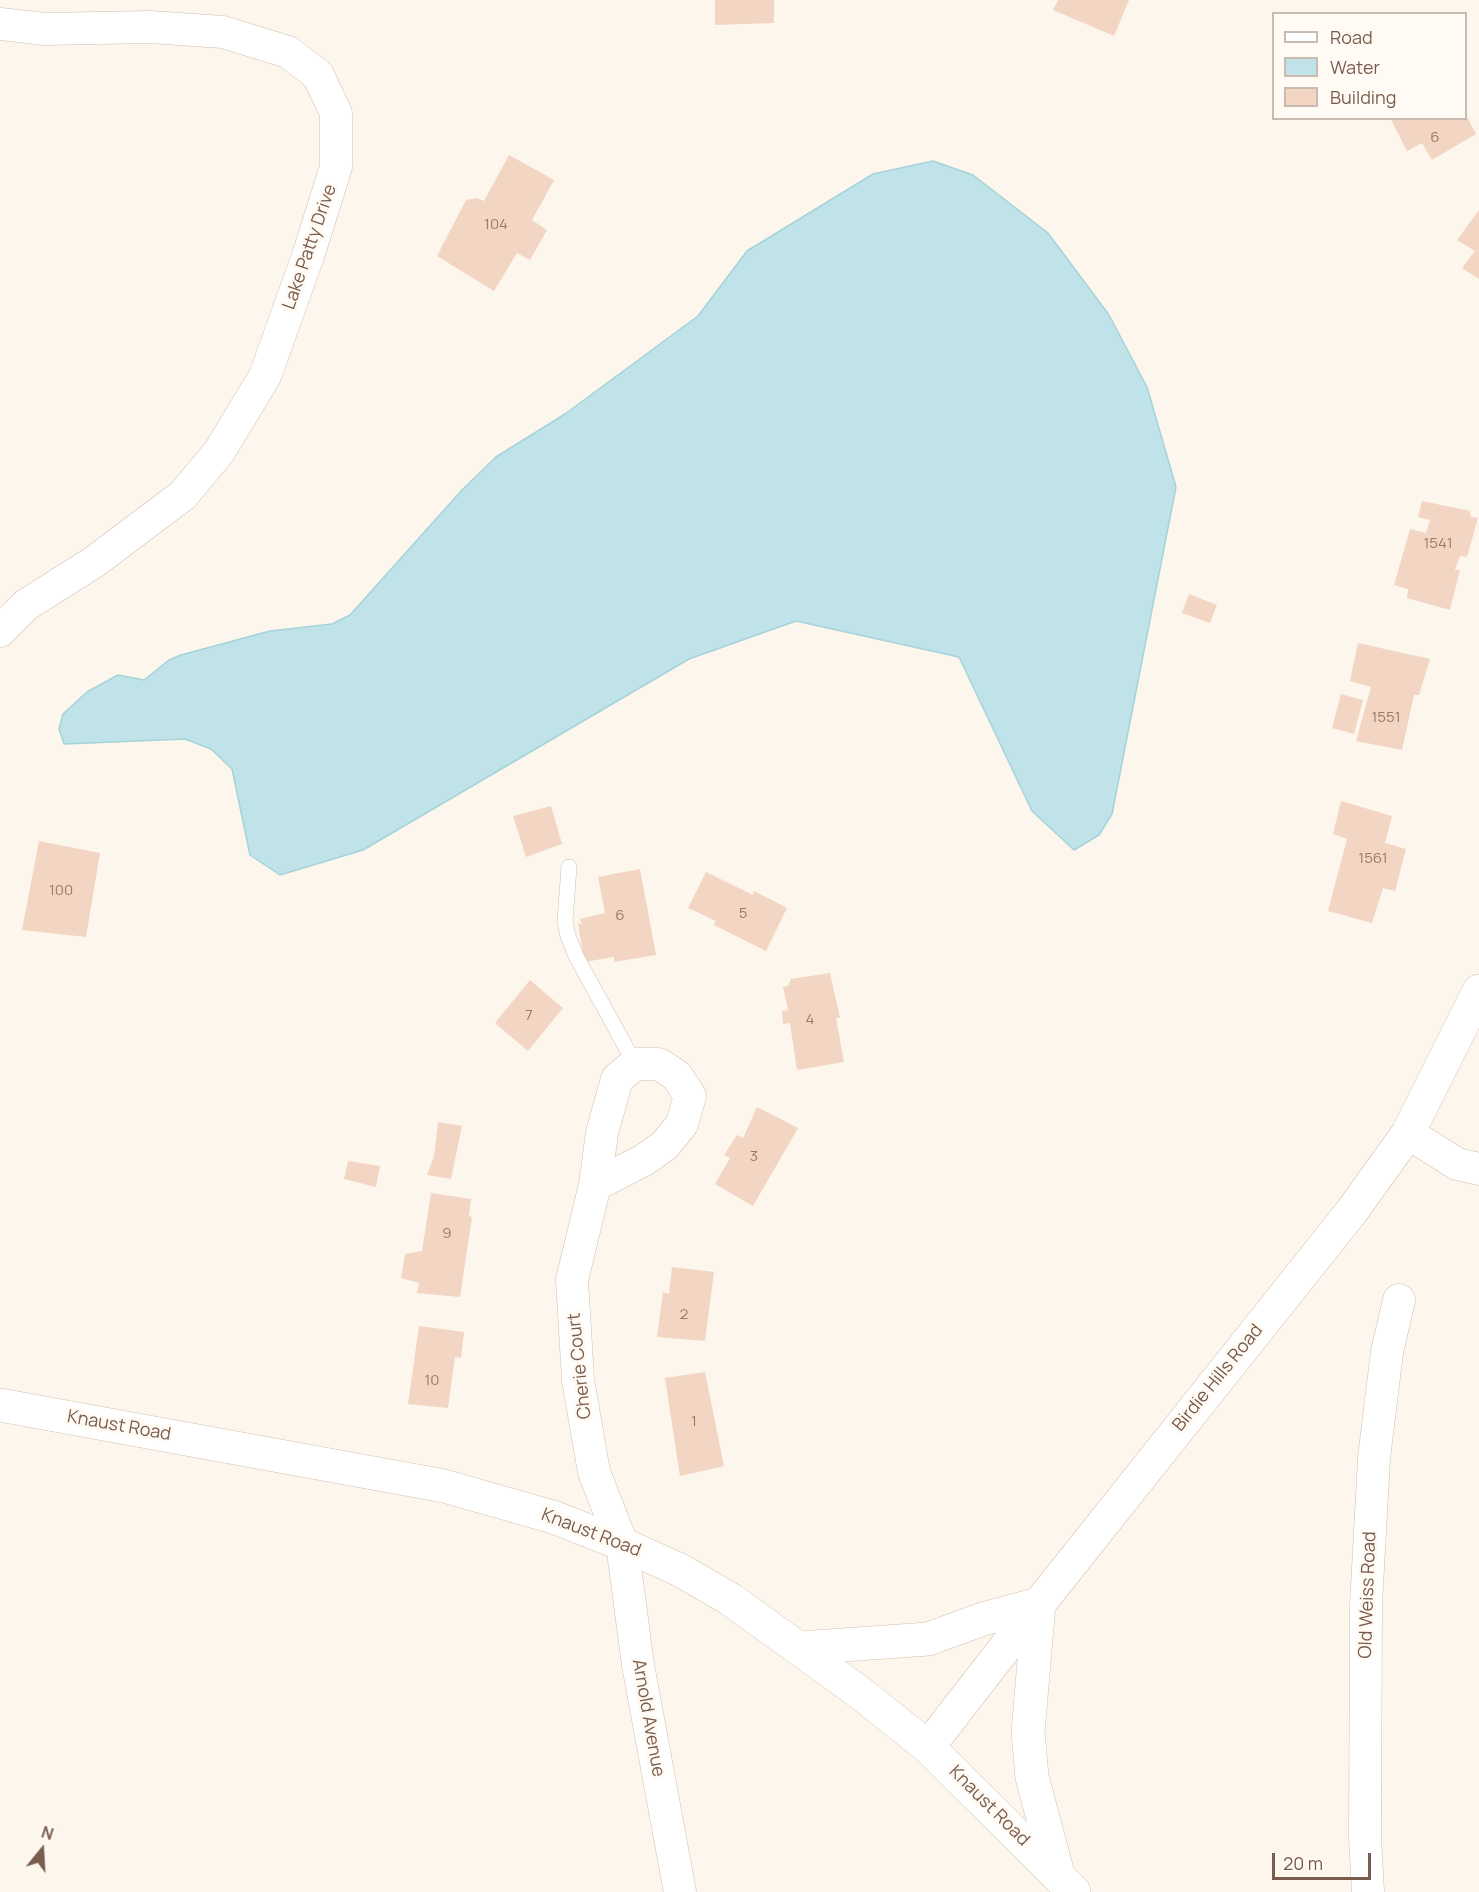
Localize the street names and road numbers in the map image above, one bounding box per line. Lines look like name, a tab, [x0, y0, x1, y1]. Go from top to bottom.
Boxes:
street label: Lake Patty Drive	[278, 182, 342, 312]
street label: Cherie Court	[564, 1312, 596, 1420]
street label: Birdie Hills Road	[1168, 1320, 1268, 1436]
street label: Knaust Road	[65, 1406, 173, 1446]
street label: Knaust Road	[538, 1504, 644, 1562]
street label: Old Weiss Road	[1355, 1531, 1381, 1659]
street label: Arnold Avenue	[627, 1657, 669, 1779]
street label: Knaust Road	[944, 1761, 1034, 1851]

